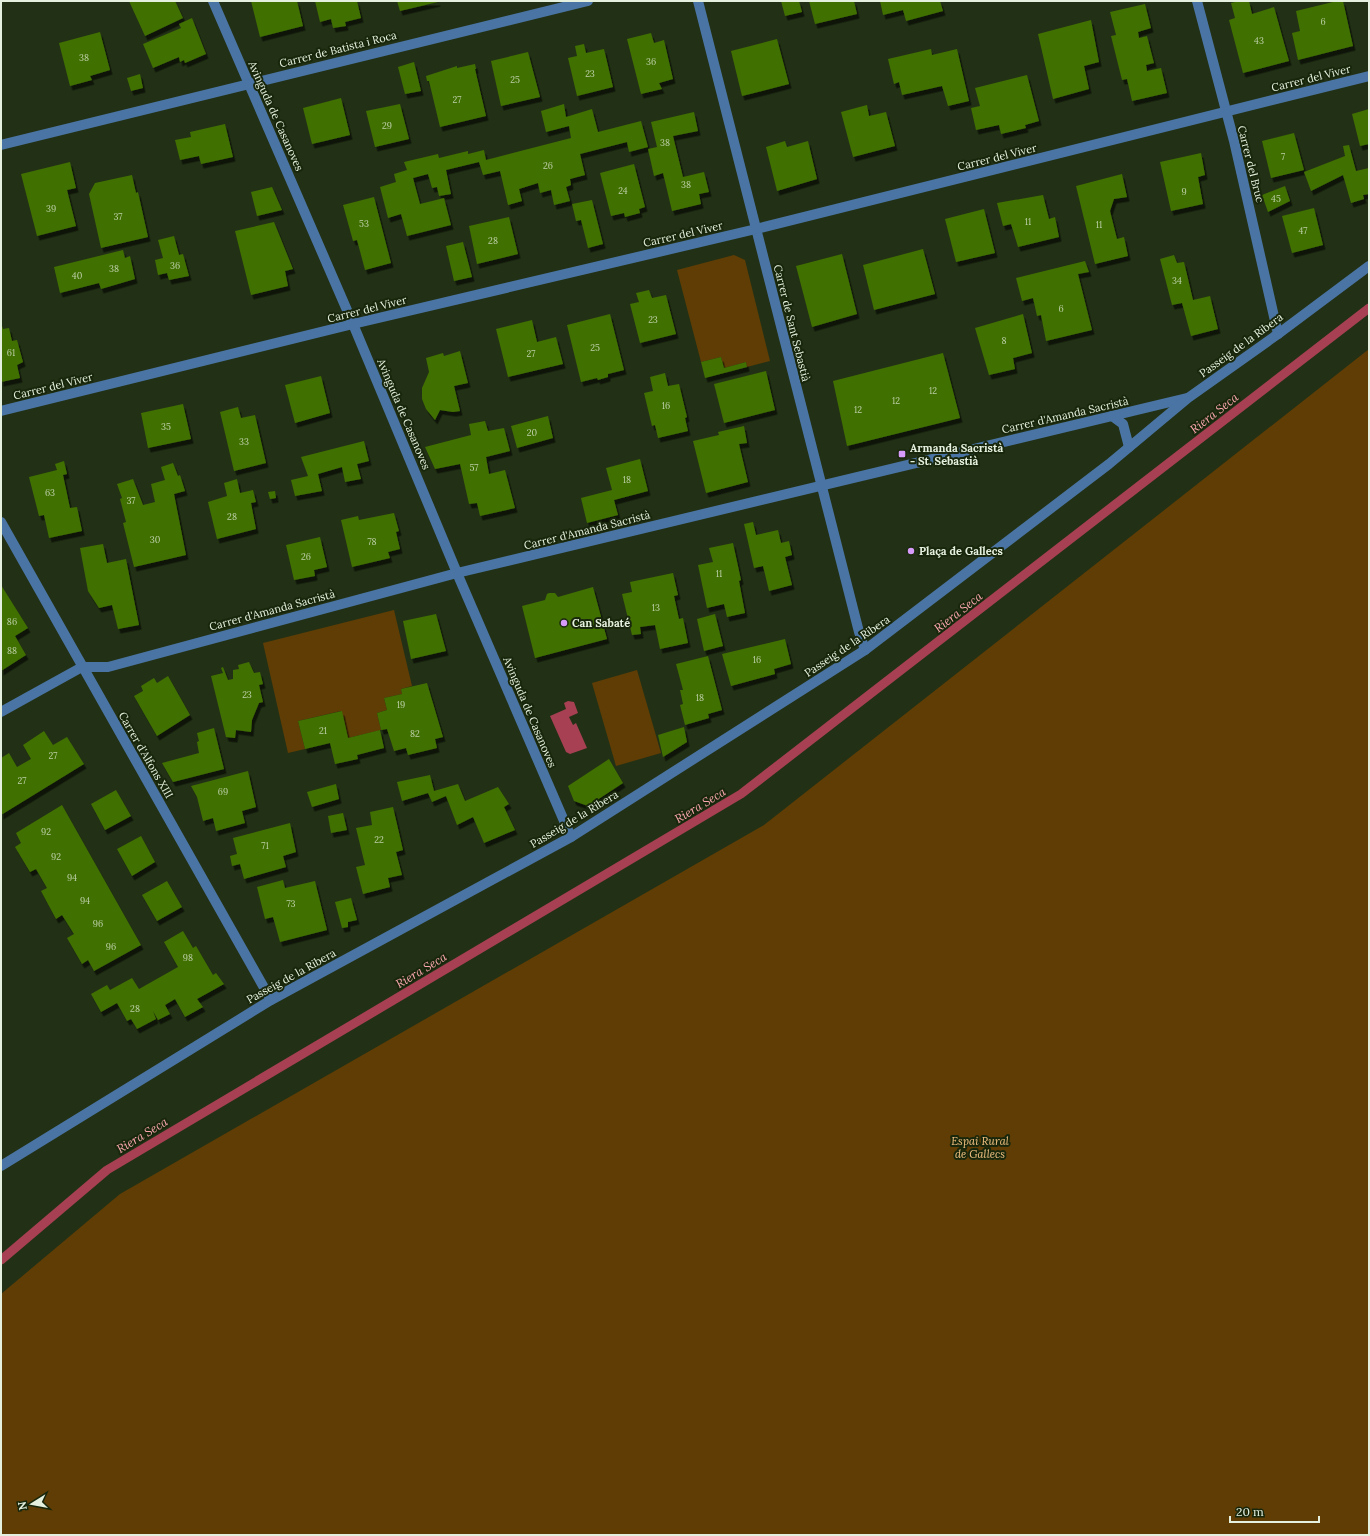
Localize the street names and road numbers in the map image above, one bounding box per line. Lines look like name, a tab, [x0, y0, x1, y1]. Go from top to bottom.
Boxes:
street label: Carrer de Batista i Roca	[278, 28, 398, 70]
street label: Avinguda de Casanoves	[245, 58, 307, 173]
street label: Carrer del Viver	[1270, 61, 1352, 95]
street label: Carrer del Bruc	[1235, 124, 1267, 204]
street label: Carrer del Viver	[956, 140, 1038, 174]
street label: Carrer del Viver	[642, 218, 724, 250]
street label: Carrer de Sant Sebastià	[771, 263, 813, 383]
street label: Carrer del Viver	[326, 292, 408, 326]
street label: Passeig de la Ribera	[1196, 310, 1286, 380]
street label: Avinguda de Casanoves	[374, 356, 434, 471]
street label: Carrer del Viver	[12, 369, 94, 403]
street label: Carrer d'Amanda Sacristà	[1000, 394, 1130, 436]
street label: Carrer d'Amanda Sacristà	[522, 507, 652, 552]
street label: Carrer d'Amanda Sacristà	[208, 586, 337, 634]
street label: Passeig de la Ribera	[802, 612, 893, 680]
street label: Avinguda de Casanoves	[500, 654, 560, 769]
street label: Carrer d'Alfons XIII	[116, 709, 177, 801]
street label: Passeig de la Ribera	[527, 787, 621, 851]
street label: Passeig de la Ribera	[244, 945, 338, 1006]

